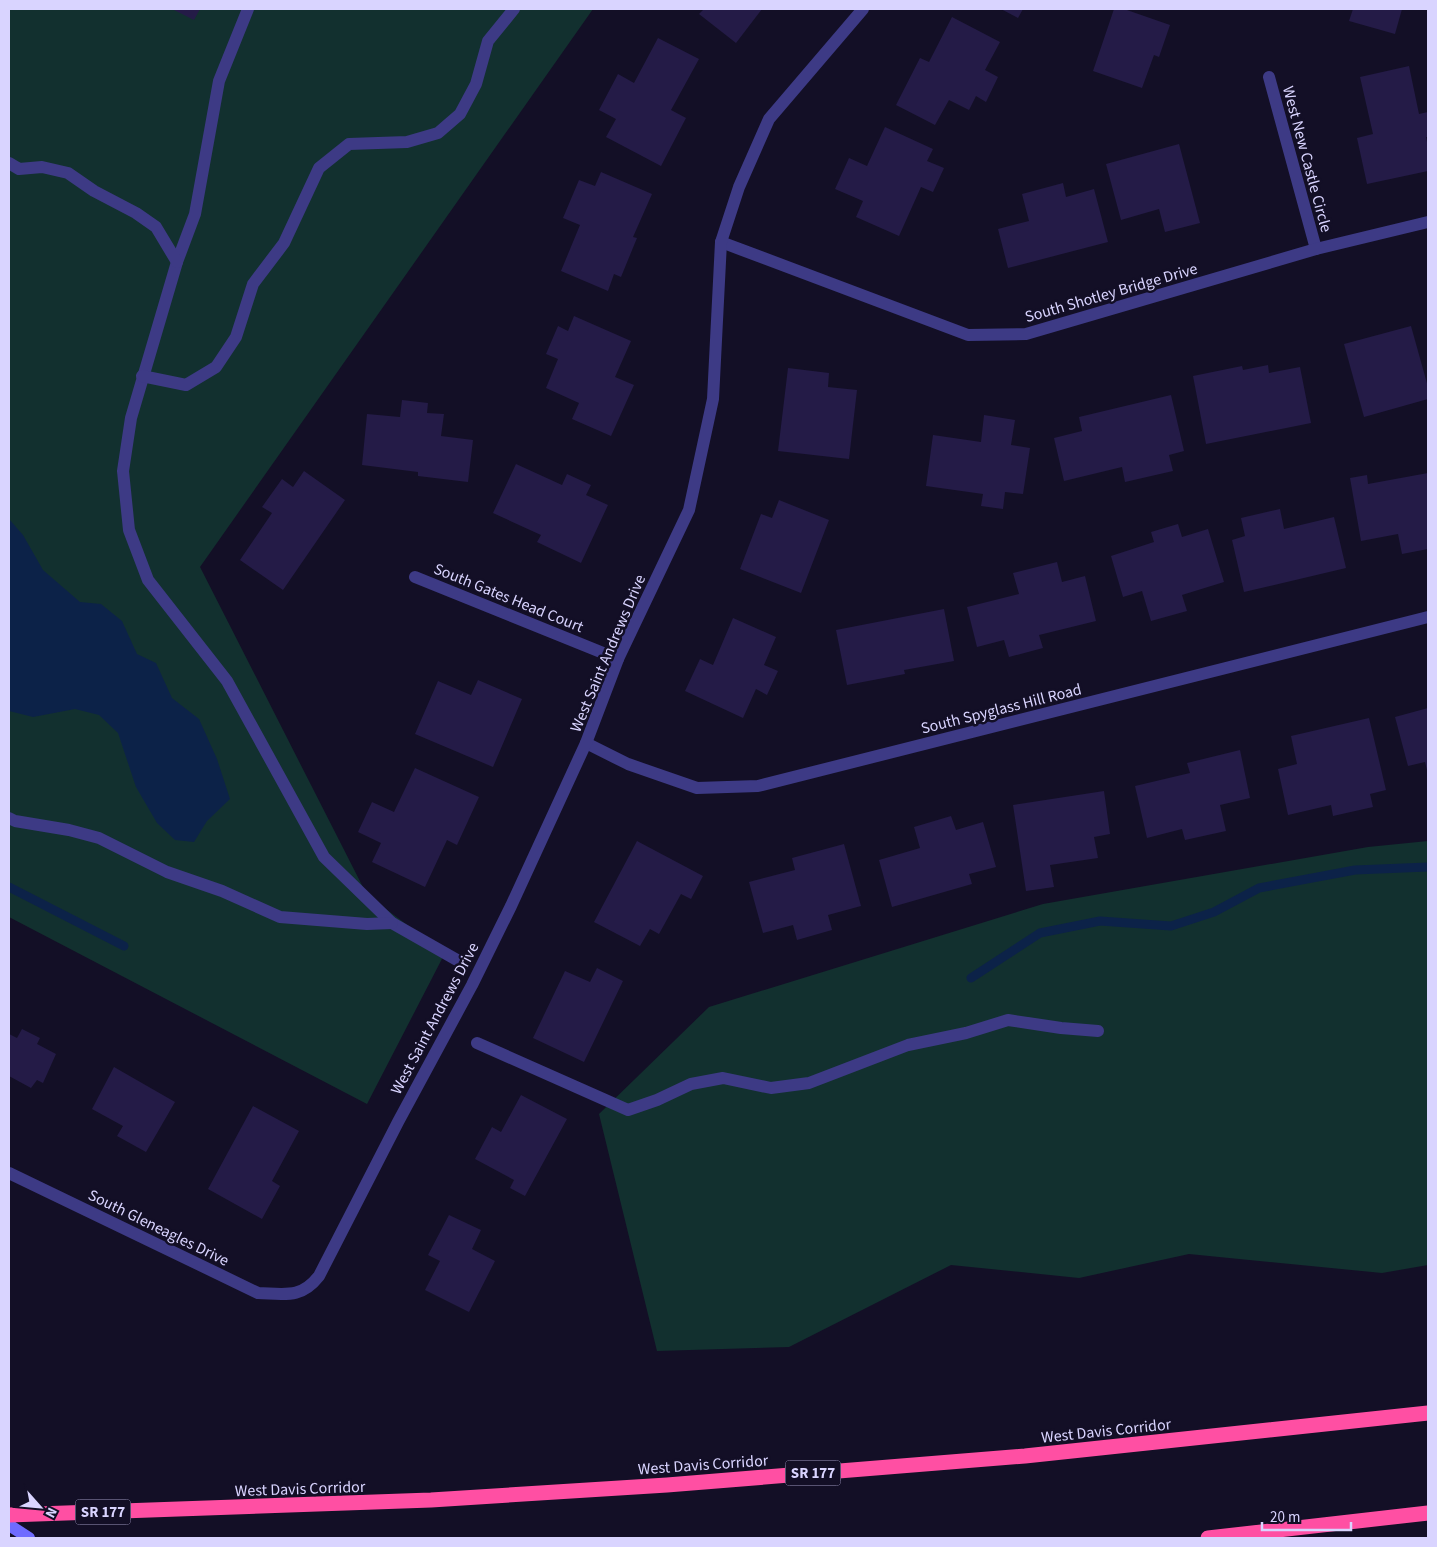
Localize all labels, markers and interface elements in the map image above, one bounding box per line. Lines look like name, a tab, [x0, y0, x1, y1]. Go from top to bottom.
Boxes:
street label: West New Castle Circle	[1277, 84, 1337, 235]
street label: South Shotley Bridge Drive	[1022, 258, 1200, 328]
street label: South Gates Head Court	[430, 558, 587, 638]
street label: West Saint Andrews Drive	[565, 571, 651, 736]
street label: South Spyglass Hill Road	[919, 678, 1084, 740]
street label: West Saint Andrews Drive	[385, 939, 484, 1098]
street label: South Gleneagles Drive	[84, 1184, 233, 1272]
street label: West Davis Corridor	[1040, 1413, 1173, 1449]
street label: West Davis Corridor	[637, 1449, 769, 1481]
road number: SR 177	[786, 1460, 840, 1486]
street label: West Davis Corridor	[234, 1476, 366, 1502]
north arrow	[15, 1482, 65, 1532]
road number: SR 177	[76, 1500, 130, 1524]
scale bar	[1262, 1500, 1351, 1532]
text: N	[40, 1504, 62, 1521]
text: 20 m	[1270, 1507, 1300, 1528]

